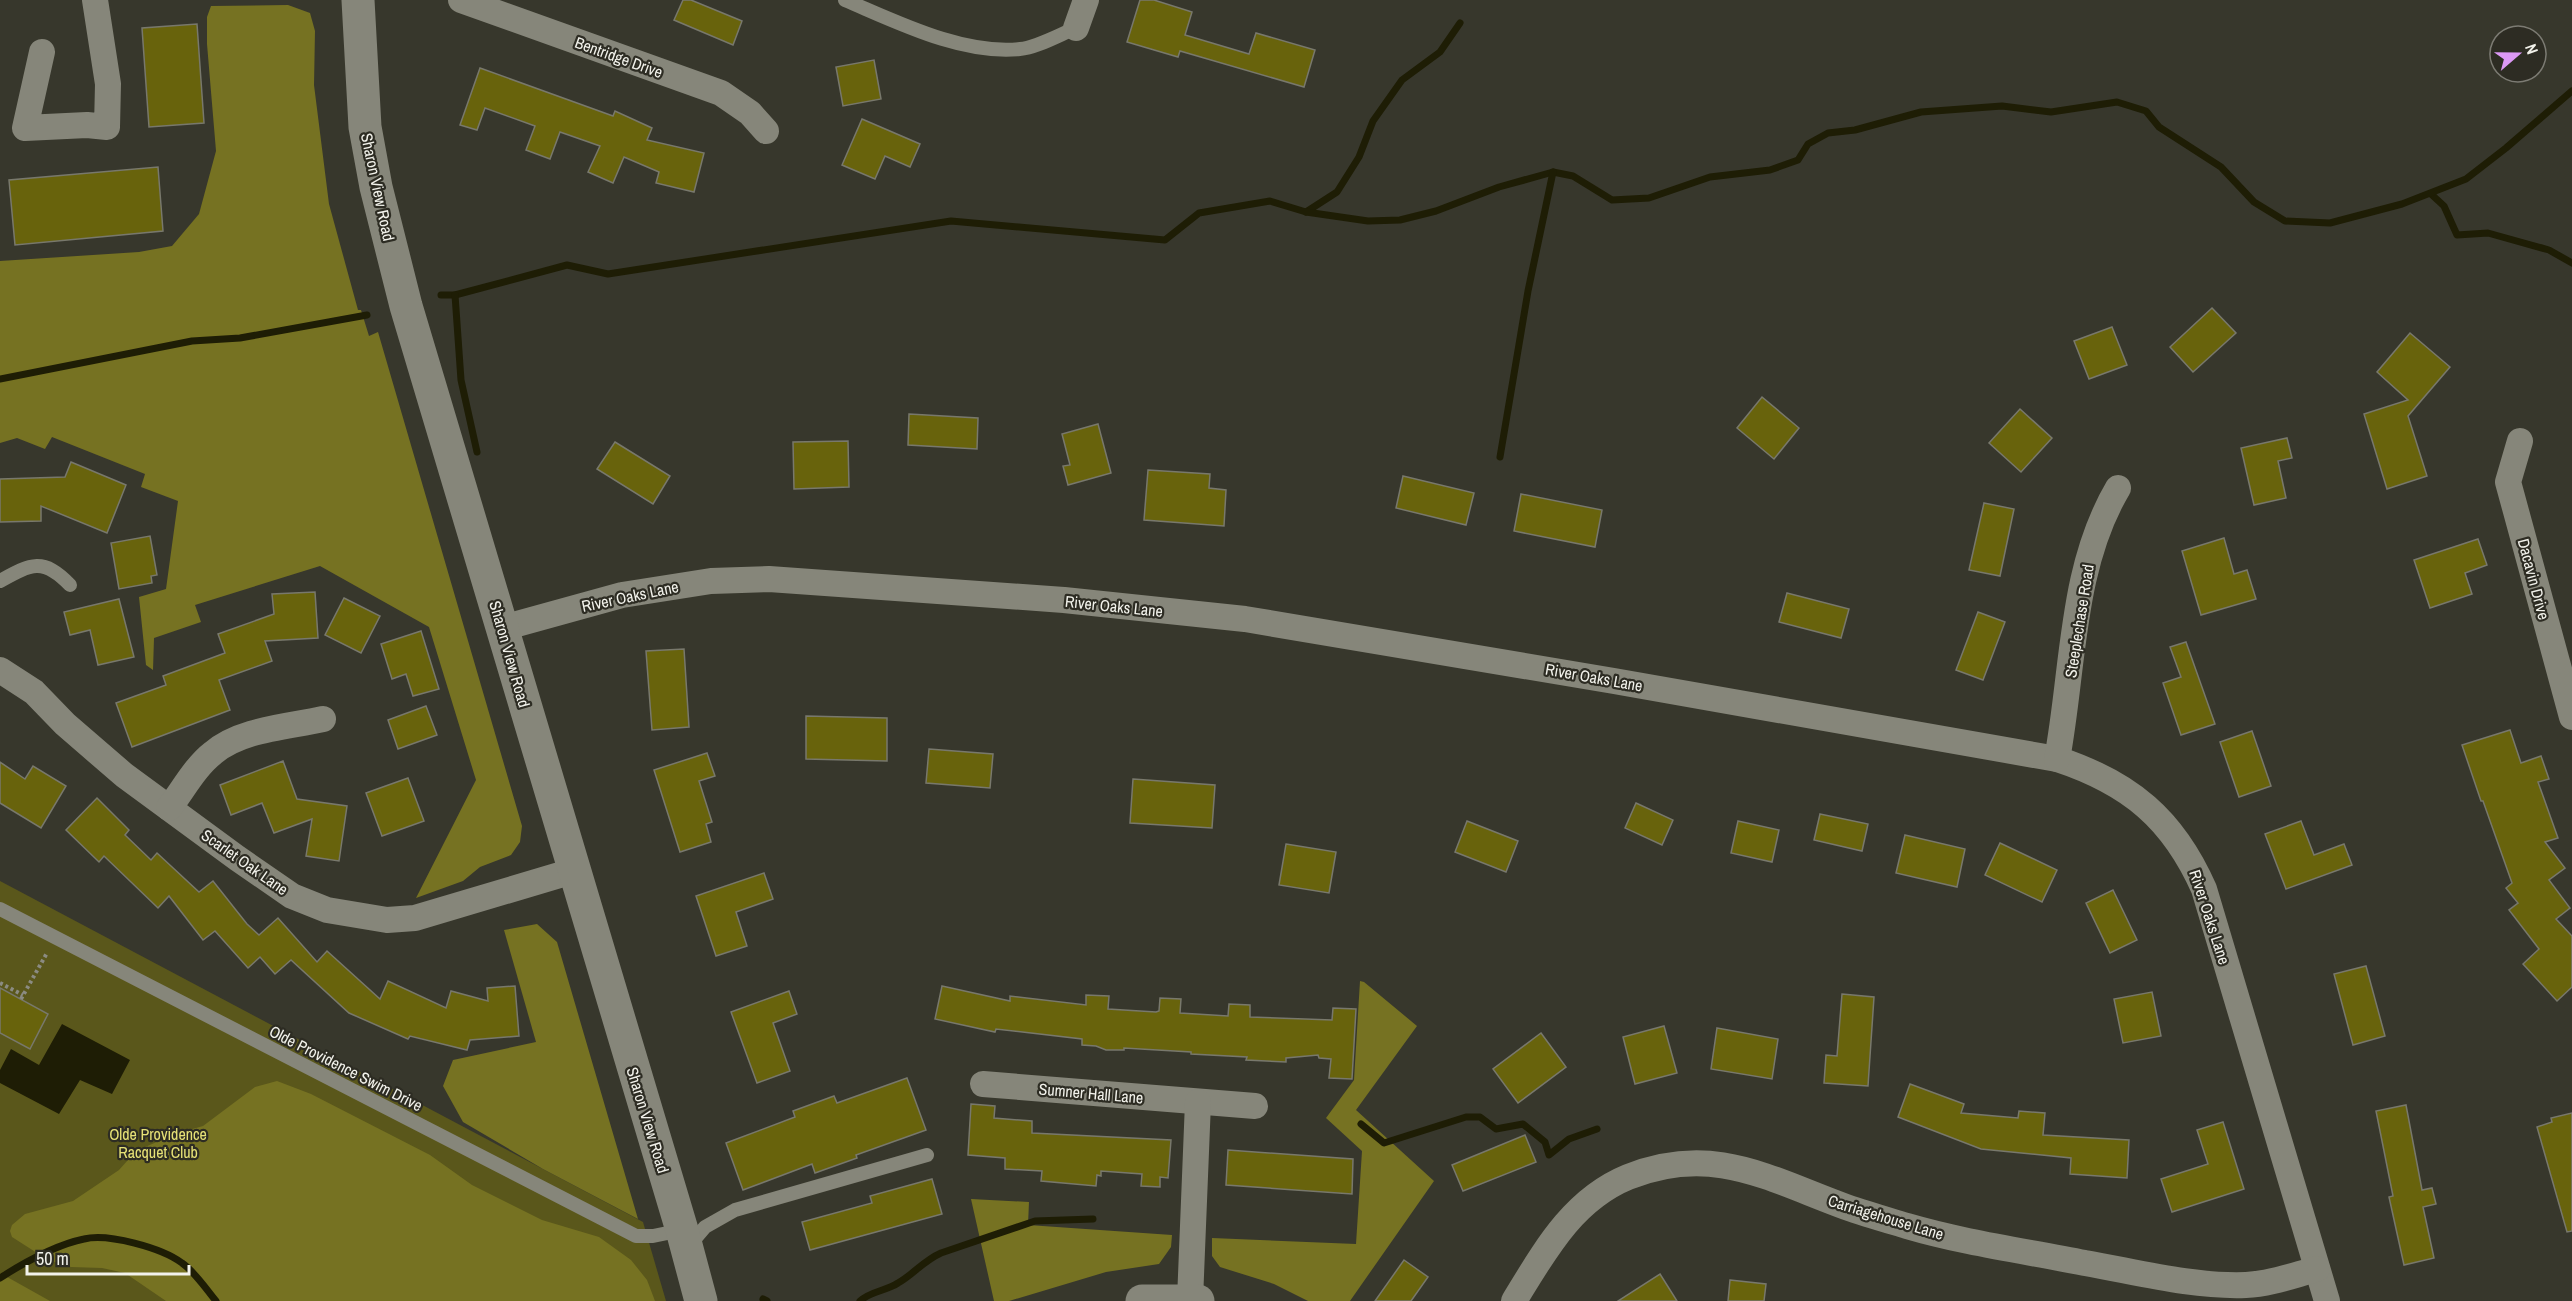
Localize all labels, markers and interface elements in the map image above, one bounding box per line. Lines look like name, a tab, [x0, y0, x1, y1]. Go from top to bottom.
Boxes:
north arrow	[2488, 24, 2548, 84]
street label: Bentridge Drive	[572, 31, 666, 83]
text: N	[2520, 41, 2544, 57]
street label: Sharon View Road	[356, 131, 400, 243]
street label: Dacavin Drive	[2513, 536, 2555, 622]
street label: Steeplechase Road	[2059, 563, 2099, 679]
street label: River Oaks Lane	[580, 575, 680, 617]
street label: River Oaks Lane	[1064, 590, 1164, 622]
street label: Sharon View Road	[484, 598, 536, 710]
street label: River Oaks Lane	[1544, 658, 1644, 696]
street label: Scarlet Oak Lane	[197, 824, 293, 900]
street label: River Oaks Lane	[2184, 867, 2236, 967]
street label: Olde Providence Swim Drive	[266, 1020, 426, 1116]
street label: Sharon View Road	[621, 1064, 675, 1176]
street label: Sumner Hall Lane	[1038, 1077, 1144, 1109]
park label: Olde Providence Racquet Club	[109, 1123, 207, 1163]
street label: Carriagehouse Lane	[1826, 1189, 1946, 1245]
scale bar	[27, 1238, 189, 1276]
text: 50 m	[36, 1246, 69, 1271]

